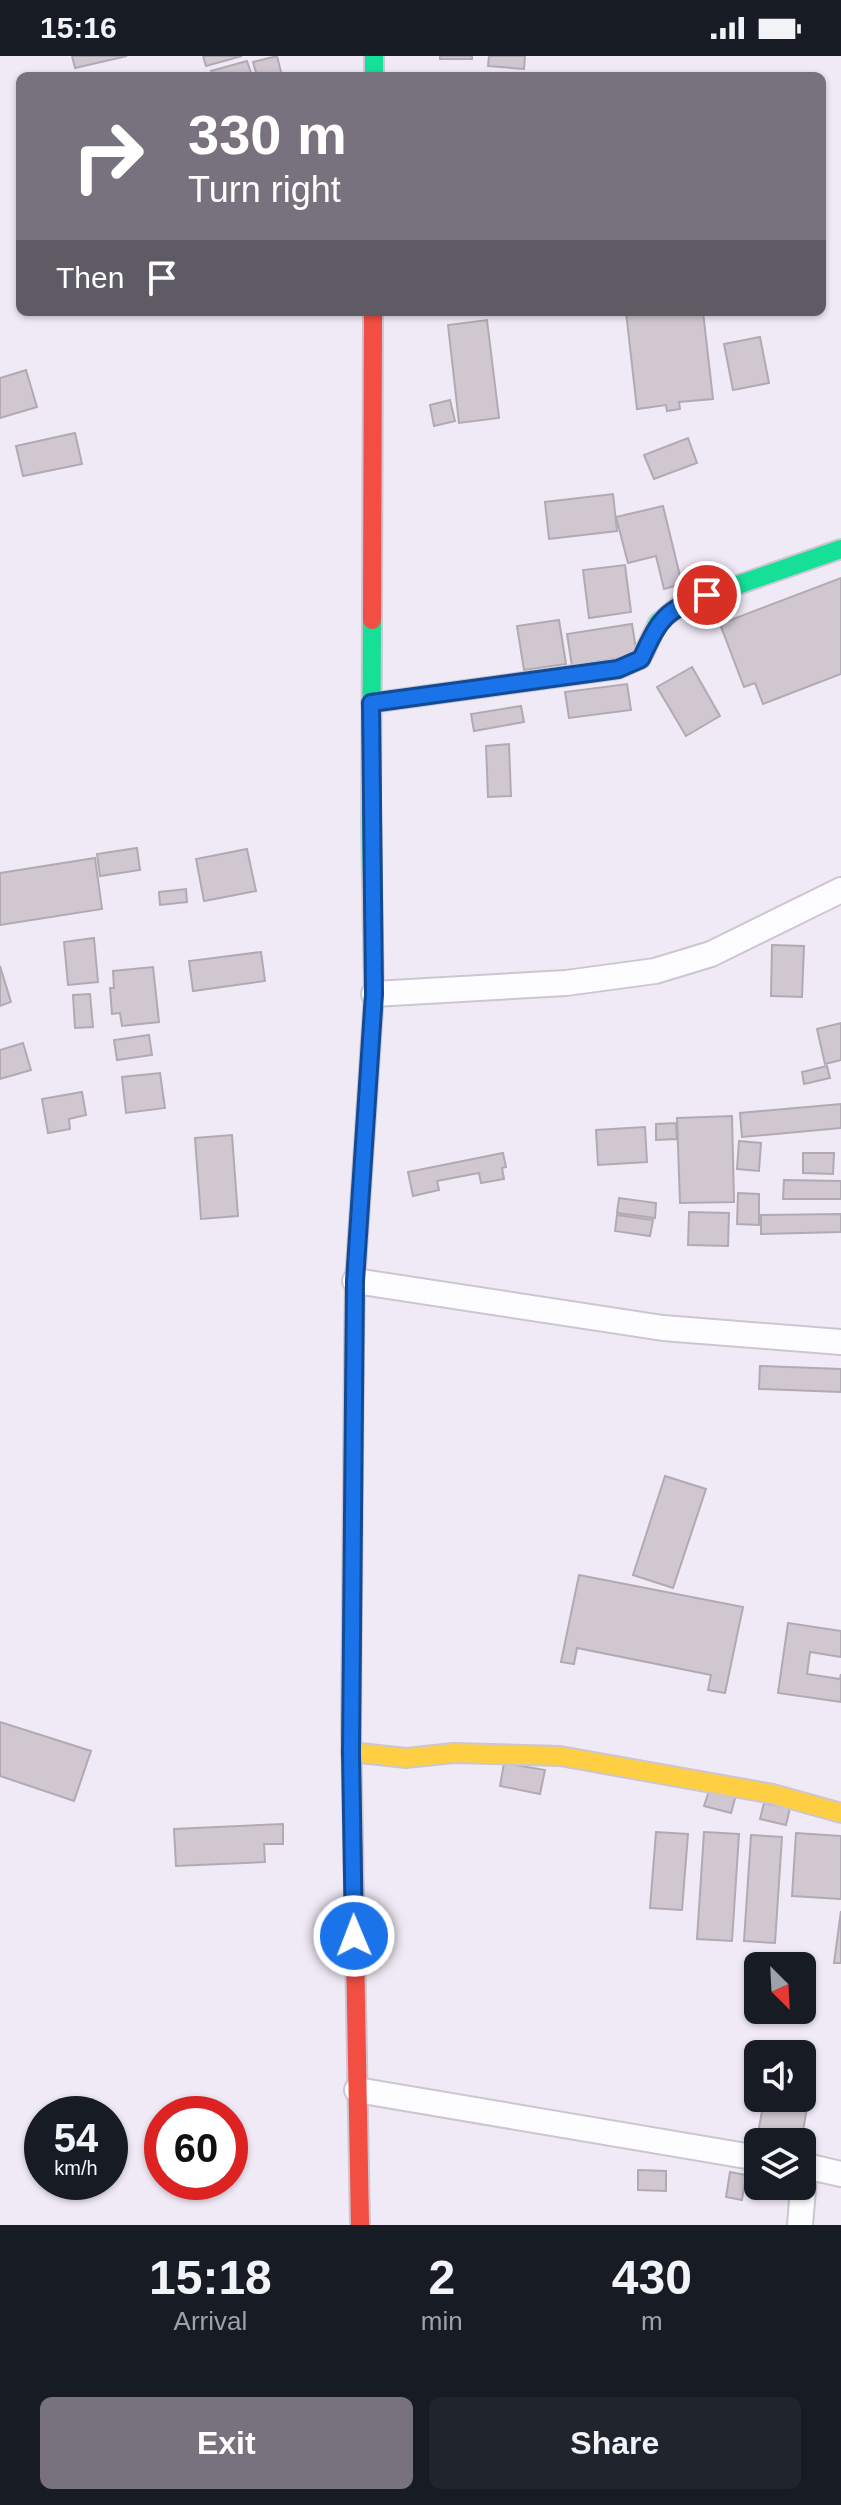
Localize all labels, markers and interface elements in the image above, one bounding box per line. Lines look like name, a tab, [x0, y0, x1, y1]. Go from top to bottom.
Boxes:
text: 15:16	[40, 11, 117, 44]
text: 330 m	[188, 103, 347, 166]
icon: right	[56, 104, 160, 208]
text: Turn right	[188, 169, 341, 210]
icon: arrive	[140, 256, 184, 300]
text: Then	[56, 261, 124, 294]
pin	[673, 561, 741, 629]
icon: arrive	[685, 573, 729, 617]
position arrow	[312, 1894, 396, 1978]
north arrow	[744, 1952, 816, 2024]
map controls	[744, 1952, 816, 2200]
button: sound	[744, 2040, 816, 2112]
speed limit sign: 60	[144, 2096, 248, 2200]
text: 54	[54, 2116, 98, 2160]
button: layers	[744, 2128, 816, 2200]
text: km/h	[54, 2157, 98, 2179]
text: 15:18	[149, 2251, 272, 2304]
text: 2	[428, 2251, 455, 2304]
text: 430	[612, 2251, 692, 2304]
text: Arrival	[174, 2306, 247, 2336]
text: min	[421, 2306, 463, 2336]
text: m	[641, 2306, 663, 2336]
button: Exit	[40, 2397, 413, 2489]
button: Share	[429, 2397, 801, 2489]

